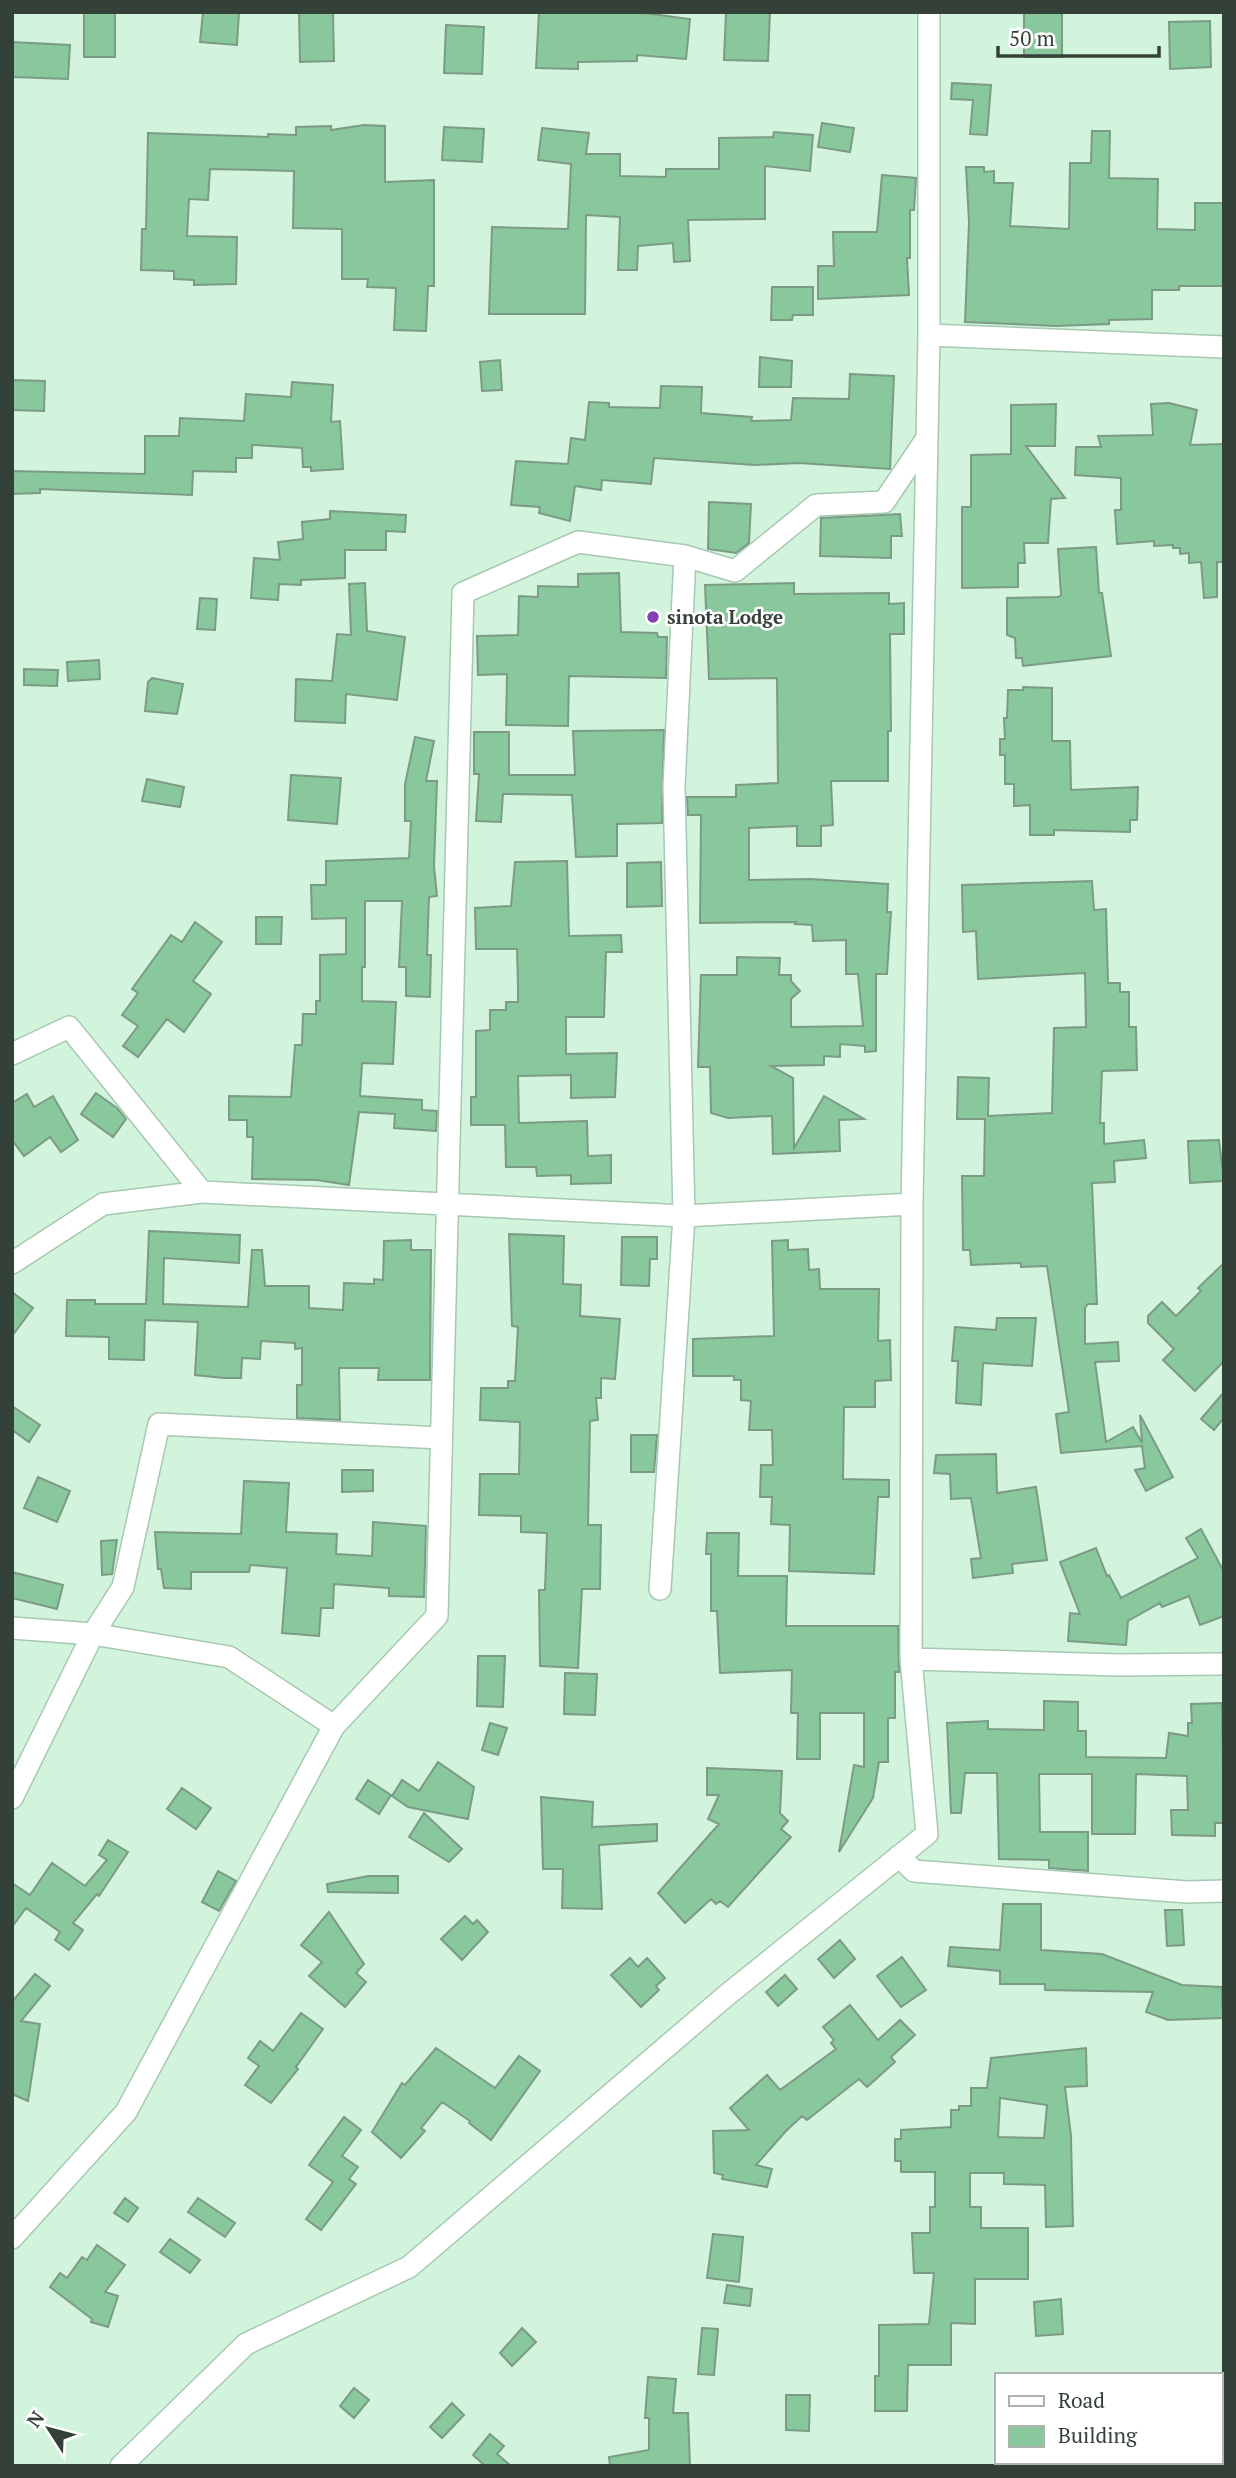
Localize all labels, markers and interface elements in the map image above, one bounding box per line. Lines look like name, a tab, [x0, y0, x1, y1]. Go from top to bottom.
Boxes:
scale bar	[998, 14, 1159, 58]
text: 50 m	[1009, 24, 1055, 52]
place label: sinota Lodge	[667, 604, 783, 629]
marker: sinota Lodge	[645, 609, 661, 625]
legend	[995, 2373, 1222, 2464]
text: Road	[1058, 2386, 1105, 2414]
north arrow	[14, 2394, 84, 2464]
text: N	[20, 2405, 50, 2432]
text: Building	[1058, 2421, 1138, 2449]

